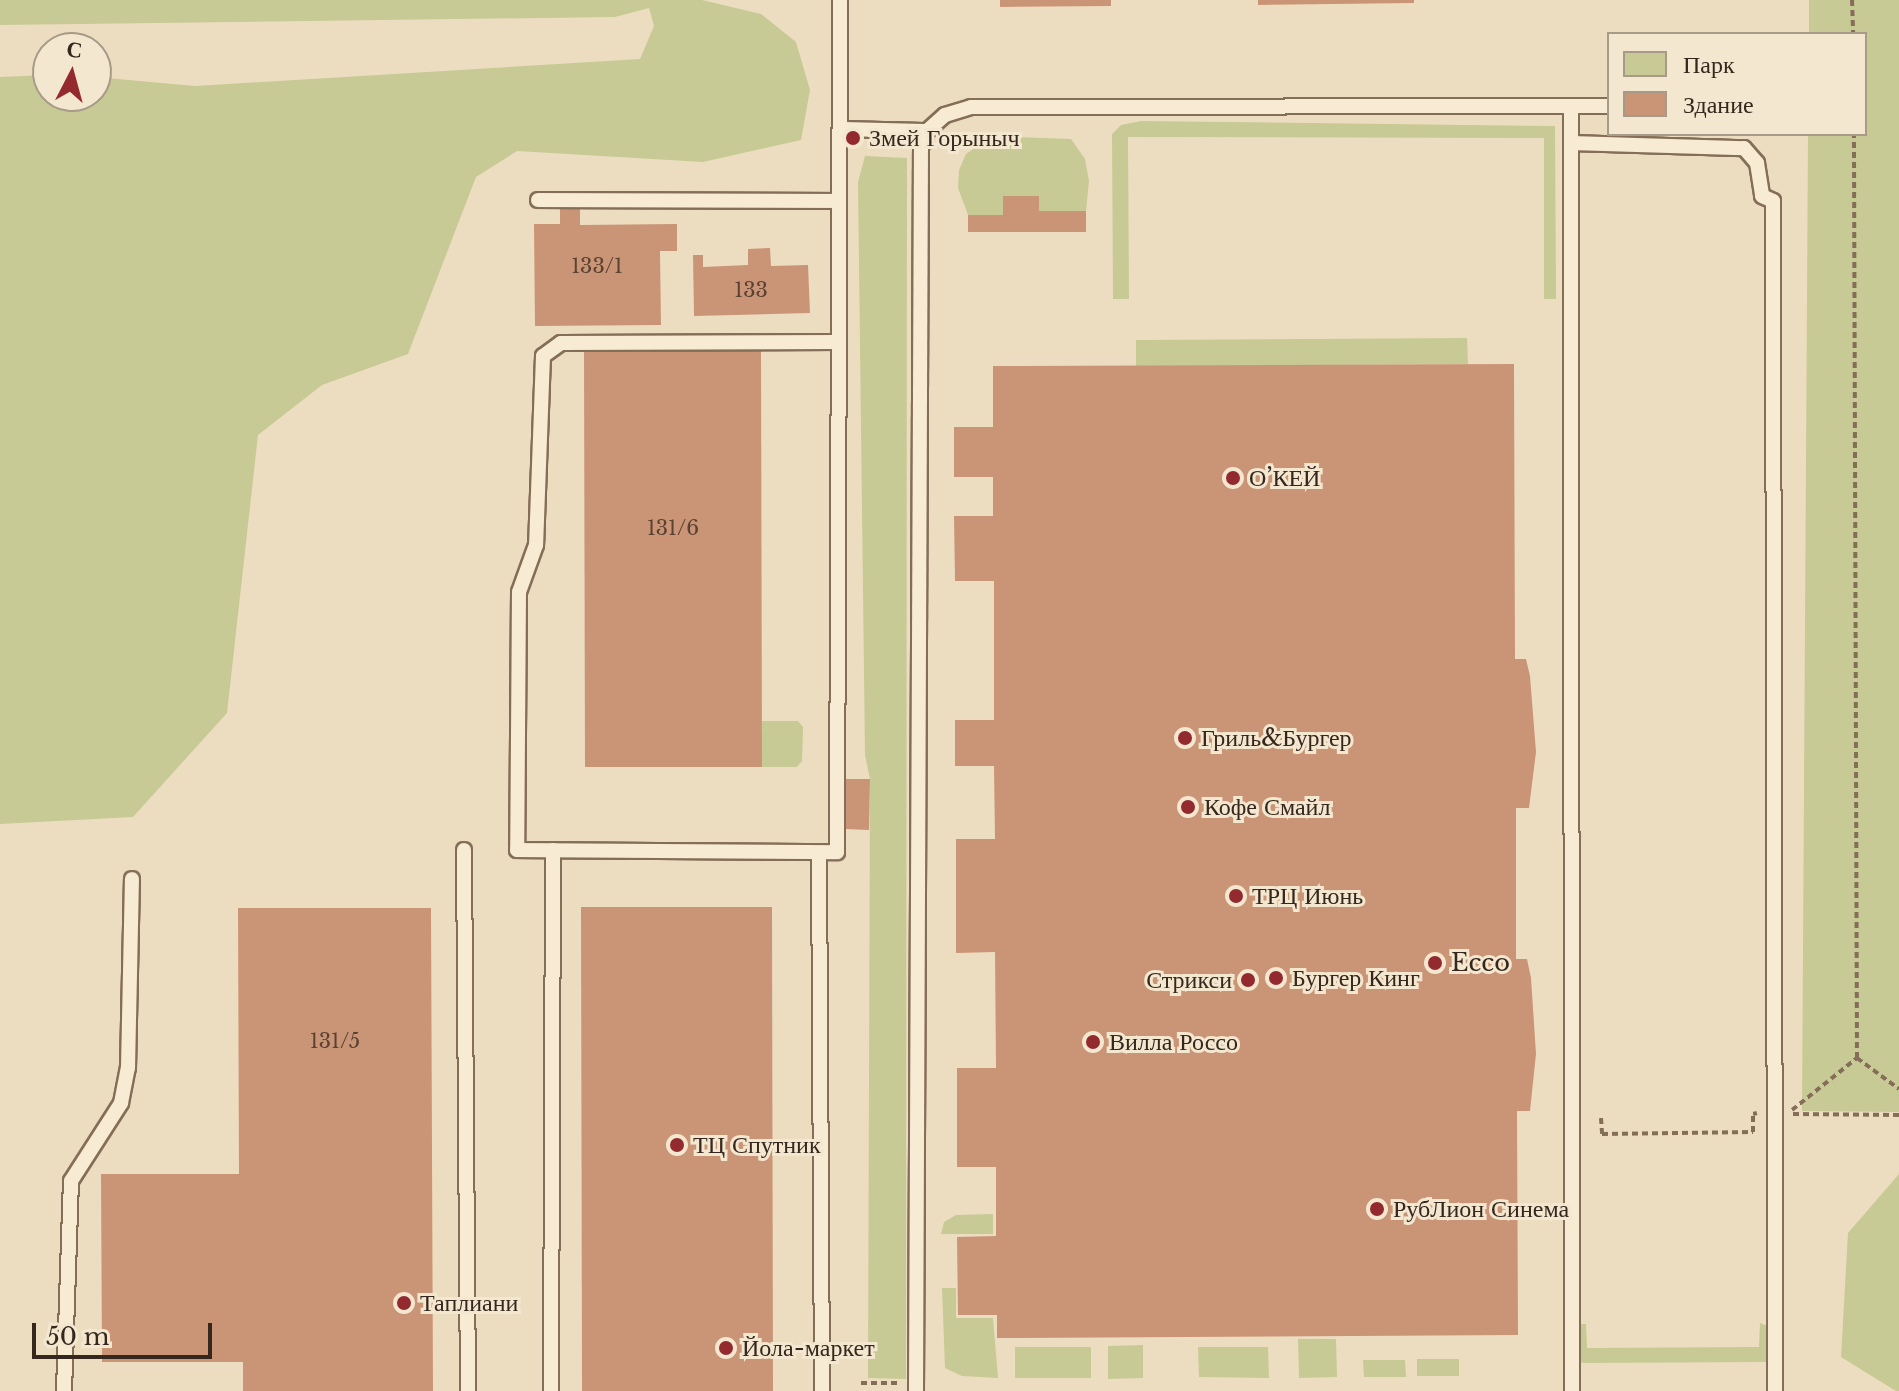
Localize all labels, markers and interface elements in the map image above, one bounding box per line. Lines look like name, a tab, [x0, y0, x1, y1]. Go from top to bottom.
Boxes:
north arrow	[32, 32, 112, 112]
legend	[1607, 32, 1867, 136]
text: С	[65, 35, 84, 64]
text: Парк	[1683, 50, 1735, 79]
text: Здание	[1683, 90, 1754, 119]
place label: Змей Горыныч	[869, 124, 1020, 152]
marker: Змей Горыныч	[844, 129, 862, 147]
house number: 133/1	[571, 254, 623, 278]
house number: 133	[734, 278, 768, 302]
place label: О’КЕЙ	[1249, 464, 1320, 492]
marker: О’КЕЙ	[1224, 469, 1242, 487]
house number: 131/6	[647, 516, 699, 540]
place label: Гриль&Бургер	[1201, 724, 1352, 752]
marker: Гриль&Бургер	[1176, 729, 1194, 747]
place label: Кофе Смайл	[1204, 793, 1330, 821]
marker: Кофе Смайл	[1179, 798, 1197, 816]
place label: ТРЦ Июнь	[1252, 882, 1363, 910]
marker: ТРЦ Июнь	[1227, 887, 1245, 905]
place label: Ecco	[1451, 949, 1510, 977]
marker: Ecco	[1426, 954, 1444, 972]
place label: Бургер Кинг	[1292, 964, 1420, 992]
place label: Стрикси	[1146, 966, 1232, 994]
marker: Бургер Кинг	[1267, 969, 1285, 987]
marker: Стрикси	[1239, 971, 1257, 989]
place label: Вилла Россо	[1109, 1028, 1238, 1056]
house number: 131/5	[310, 1029, 360, 1053]
marker: Вилла Россо	[1084, 1033, 1102, 1051]
place label: ТЦ Спутник	[693, 1131, 821, 1159]
marker: ТЦ Спутник	[668, 1136, 686, 1154]
place label: РубЛион Синема	[1393, 1195, 1569, 1223]
marker: РубЛион Синема	[1368, 1200, 1386, 1218]
place label: Таплиани	[420, 1289, 518, 1317]
marker: Таплиани	[395, 1294, 413, 1312]
scale bar	[36, 1307, 216, 1357]
text: 50 m	[46, 1322, 109, 1351]
place label: Йола-маркет	[742, 1334, 875, 1362]
marker: Йола-маркет	[717, 1339, 735, 1357]

